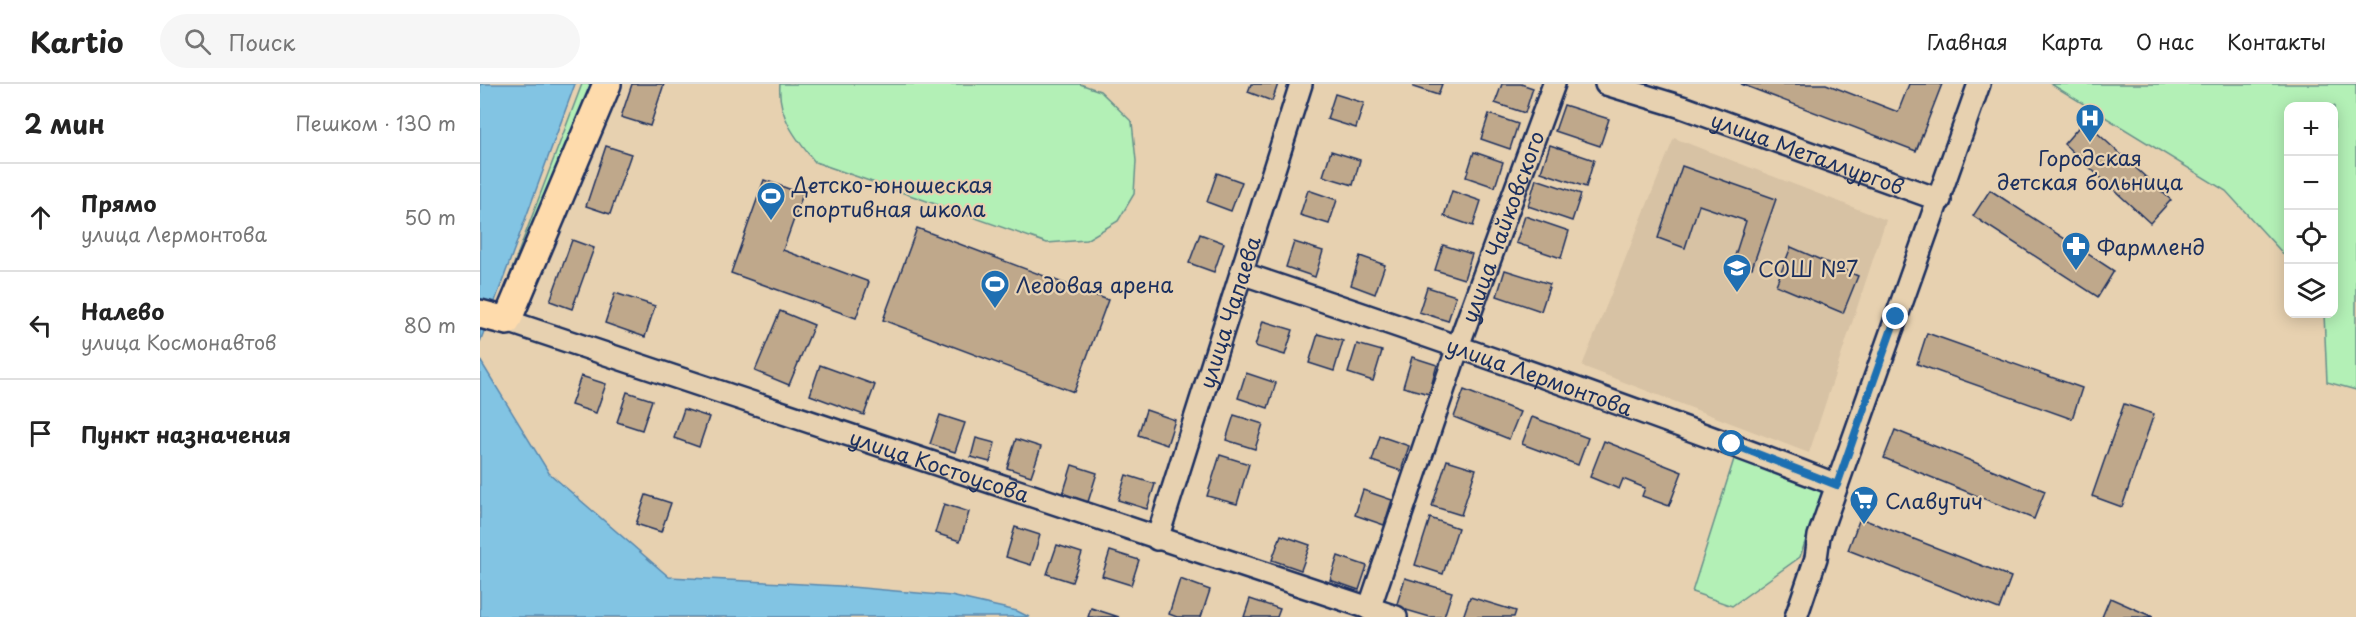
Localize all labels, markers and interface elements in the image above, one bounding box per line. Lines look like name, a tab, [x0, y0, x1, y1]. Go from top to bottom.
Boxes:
search box	[160, 14, 580, 68]
text: Kartio	[30, 20, 124, 63]
icon: search	[181, 25, 214, 58]
text: Поиск	[229, 25, 295, 58]
text: Главная	[1927, 25, 2008, 57]
text: Карта	[2041, 25, 2103, 57]
text: О нас	[2136, 25, 2194, 57]
text: Контакты	[2227, 25, 2326, 57]
hospital icon: Городская детская больница	[2074, 102, 2106, 144]
map controls	[2284, 102, 2338, 318]
button: +	[2284, 102, 2338, 156]
street label: улица Металлургов	[1707, 103, 1909, 202]
text: 2 мин	[24, 104, 105, 143]
text: Пешком · 130 m	[295, 108, 456, 138]
street label: улица Чайковского	[1452, 126, 1552, 327]
place label: Городская детская больница	[1997, 141, 2184, 197]
button: −	[2284, 156, 2338, 210]
place label: Детско-юношеская спортивная школа	[791, 168, 993, 224]
sports icon: Детско-юношеская спортивная школа	[755, 180, 787, 222]
text: Прямо	[81, 186, 156, 219]
icon: ahead	[24, 201, 57, 234]
text: 50 m	[404, 202, 456, 232]
button: locate	[2284, 210, 2338, 264]
text: улица Лермонтова	[81, 219, 267, 249]
pharmacy icon: Фармленд	[2060, 230, 2092, 272]
place label: Фармленд	[2097, 230, 2205, 262]
street label: улица Чапаева	[1190, 232, 1268, 392]
school or university icon: СОШ №7	[1721, 252, 1753, 294]
place label: СОШ №7	[1758, 252, 1858, 284]
button: layers	[2284, 264, 2338, 318]
sports icon: Ледовая арена	[979, 268, 1011, 310]
place label: Ледовая арена	[1016, 268, 1173, 300]
text: Налево	[81, 294, 164, 327]
route end	[1882, 303, 1908, 329]
icon: left	[24, 309, 57, 342]
text: 80 m	[404, 310, 456, 340]
text: улица Космонавтов	[81, 327, 277, 357]
street label: улица Лермонтова	[1443, 328, 1637, 423]
icon: arrive	[24, 417, 57, 450]
text: Пункт назначения	[81, 417, 291, 450]
street label: улица Костоусова	[846, 420, 1034, 510]
route start	[1718, 430, 1744, 456]
supermarket icon: Славутич	[1848, 484, 1880, 526]
place label: Славутич	[1885, 484, 1983, 516]

